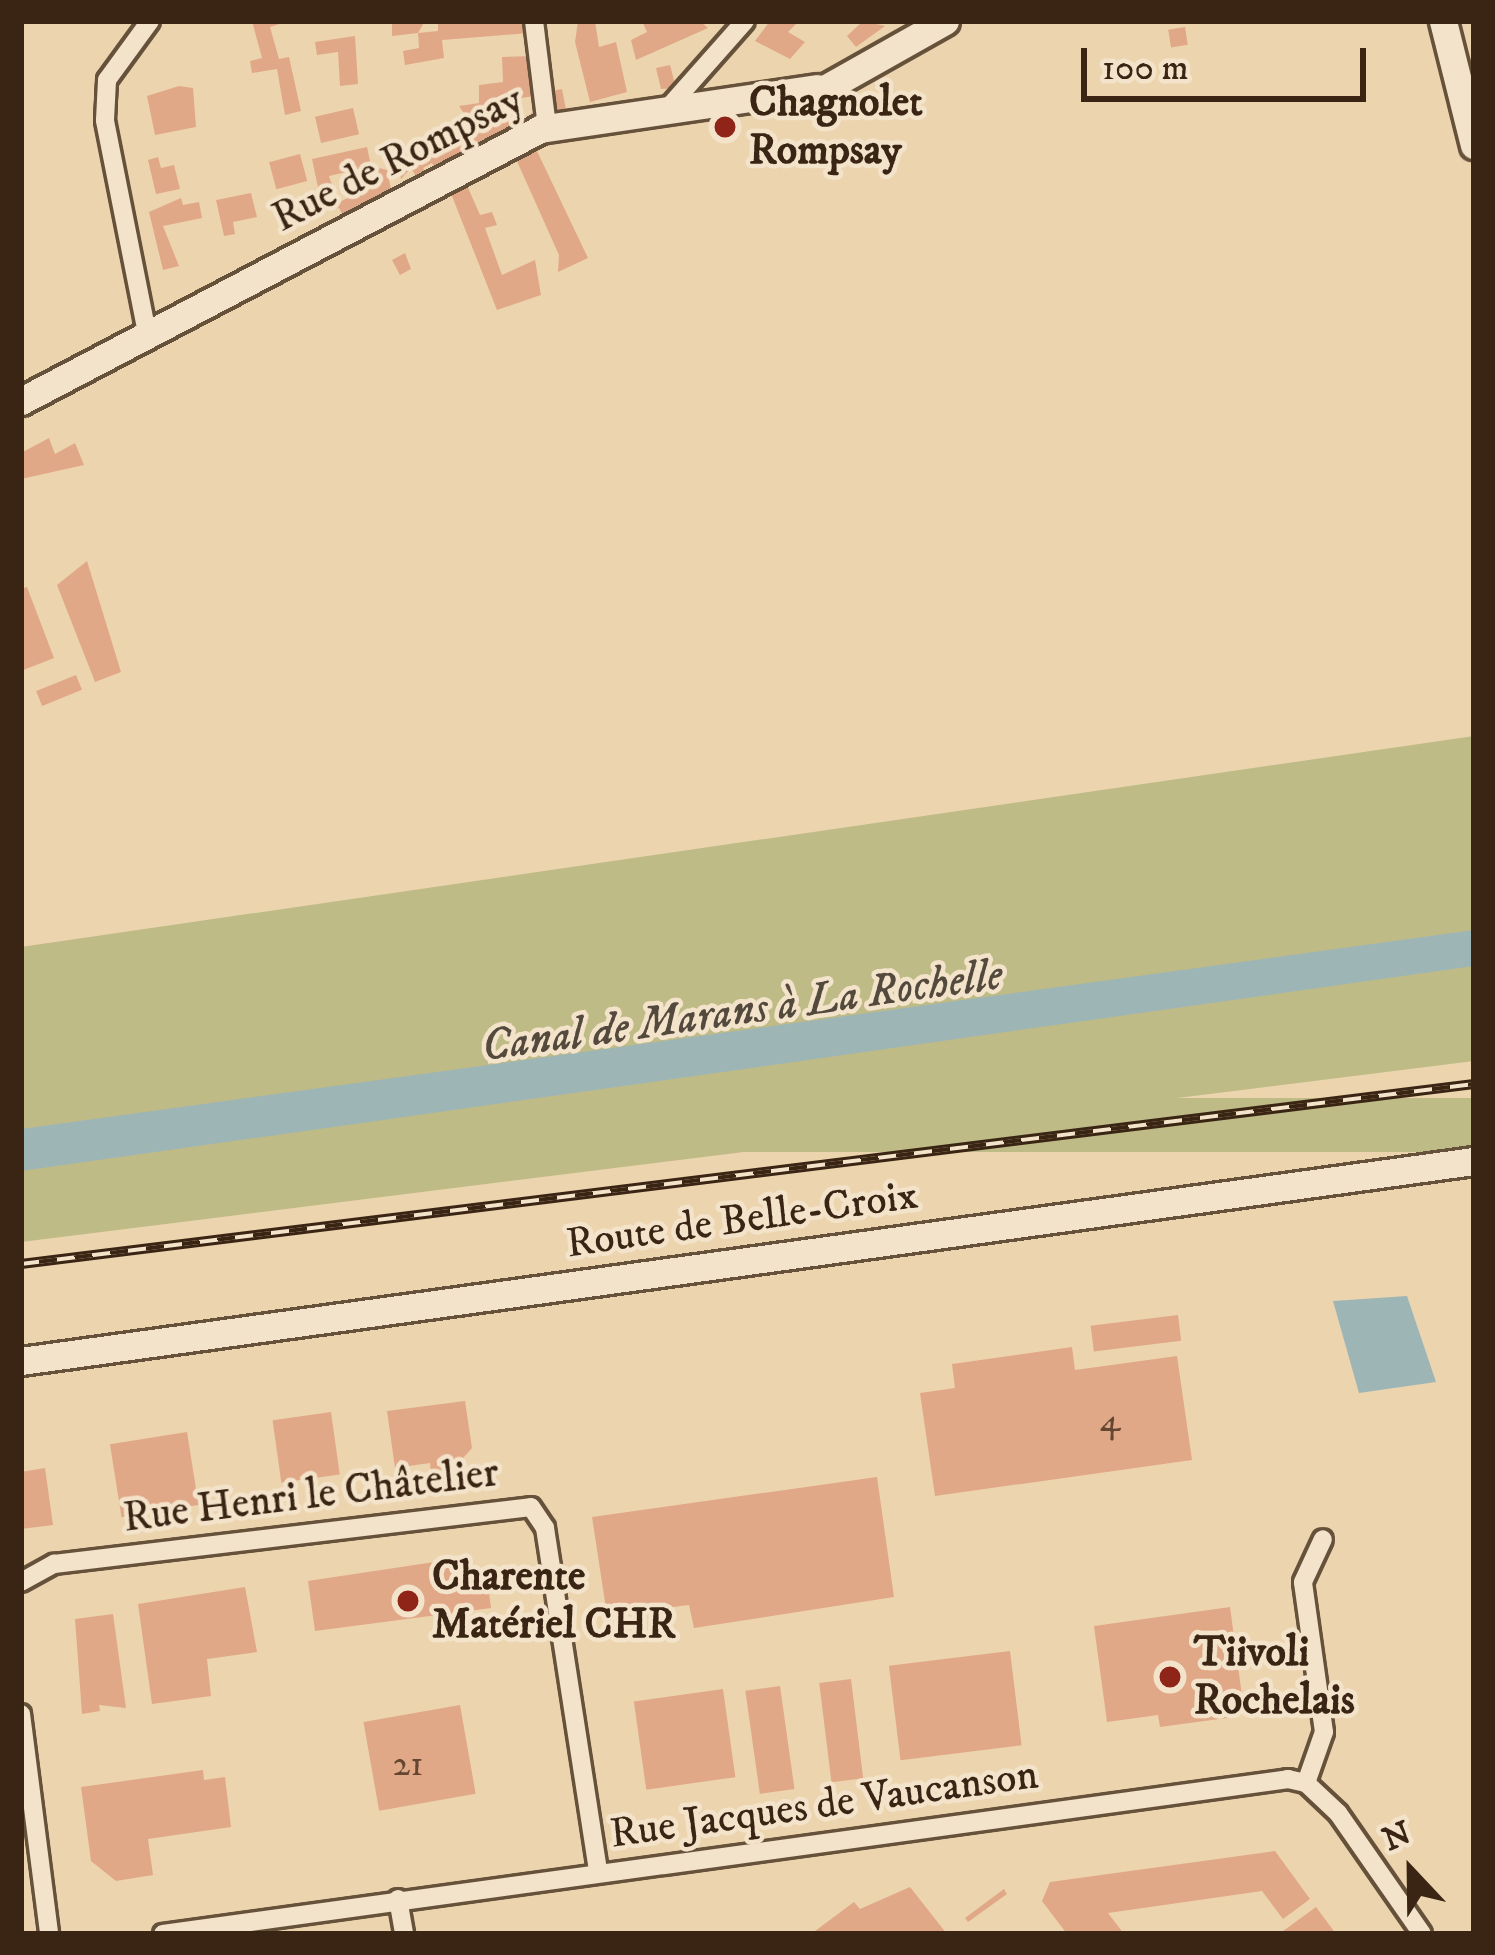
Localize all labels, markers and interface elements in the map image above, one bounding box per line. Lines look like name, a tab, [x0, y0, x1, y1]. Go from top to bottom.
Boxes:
scale bar	[1087, 24, 1372, 98]
text: 100 m	[1102, 46, 1189, 91]
street label: Rue de Rompsay	[264, 74, 532, 244]
place label: Chagnolet Rompsay	[749, 78, 923, 176]
marker: Chagnolet Rompsay	[712, 114, 738, 140]
water label: Canal de Marans à La Rochelle	[478, 949, 1006, 1075]
street label: Route de Belle-Croix	[563, 1170, 921, 1270]
house number: 4	[1100, 1399, 1120, 1443]
street label: Rue Henri le Châtelier	[120, 1448, 502, 1544]
place label: Charente Matériel CHR	[432, 1552, 676, 1650]
marker: Charente Matériel CHR	[395, 1588, 421, 1614]
place label: Tiivoli Rochelais	[1194, 1628, 1355, 1726]
marker: Tiivoli Rochelais	[1157, 1664, 1183, 1690]
house number: 21	[393, 1743, 423, 1787]
street label: Rue Jacques de Vaucanson	[607, 1750, 1041, 1860]
north arrow	[1351, 1811, 1471, 1931]
text: N	[1377, 1813, 1418, 1861]

